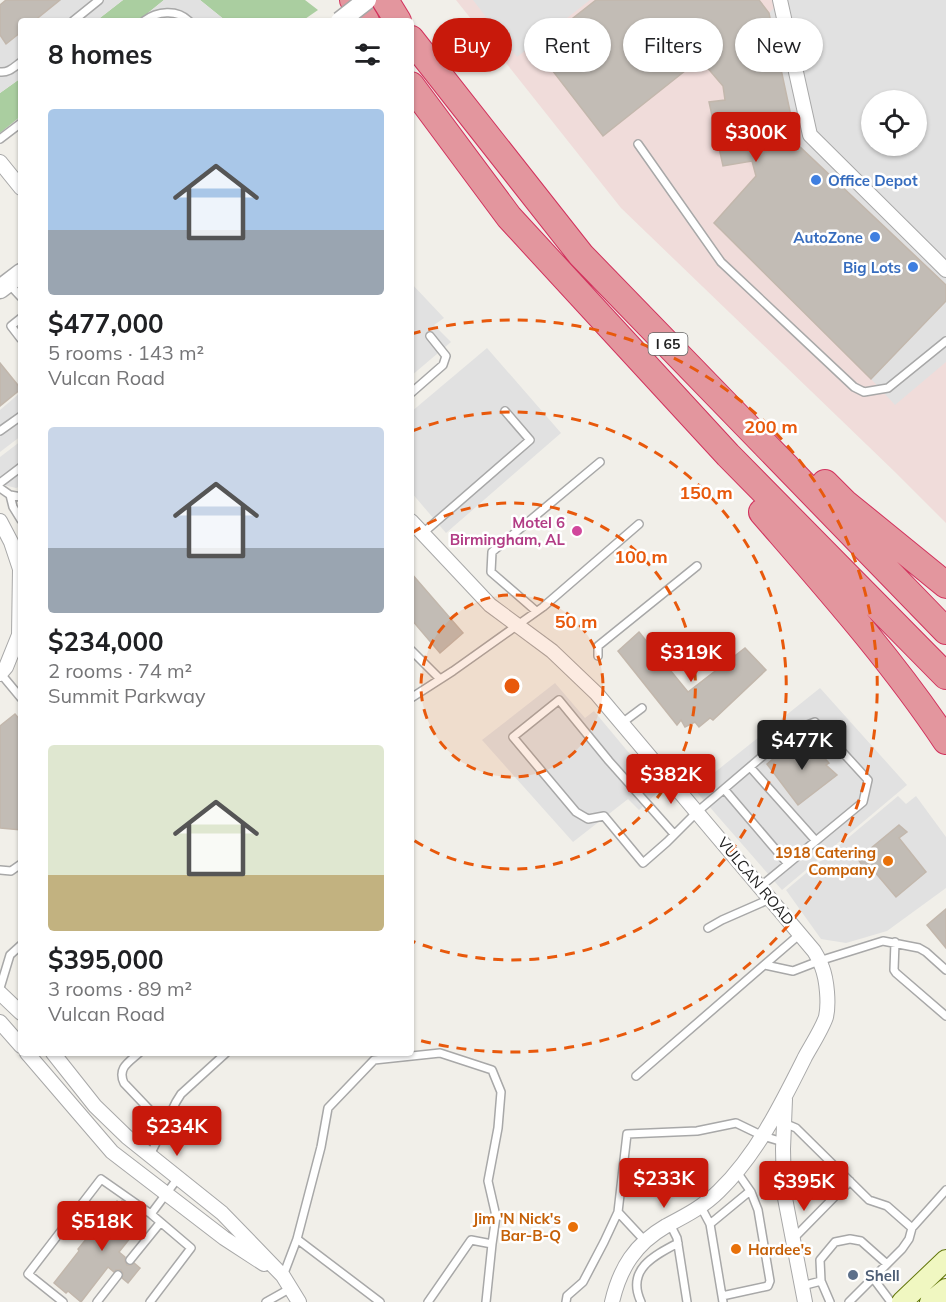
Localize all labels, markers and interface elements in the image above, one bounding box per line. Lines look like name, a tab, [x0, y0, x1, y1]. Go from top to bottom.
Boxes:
chip: Buy	[432, 18, 512, 72]
chip: Rent	[524, 18, 611, 72]
chip: Filters	[623, 18, 723, 72]
chip: New	[735, 18, 823, 72]
text: 8 homes	[48, 38, 152, 71]
icon: filters	[351, 38, 384, 71]
map controls	[861, 90, 927, 156]
button: locate	[861, 90, 927, 156]
pin: $300K	[714, 112, 798, 163]
text: $300K	[725, 119, 787, 144]
icon: home	[162, 148, 270, 256]
place label: Office Depot	[828, 171, 918, 190]
marker: Office Depot	[809, 173, 823, 187]
place label: AutoZone	[793, 228, 863, 247]
marker: AutoZone	[868, 230, 882, 244]
place label: Big Lots	[843, 258, 901, 277]
marker: Big Lots	[906, 260, 920, 274]
text: $477,000	[48, 307, 164, 340]
road number: I 65	[648, 333, 688, 355]
text: 5 rooms · 143 m²	[48, 340, 204, 365]
text: Vulcan Road	[48, 365, 165, 390]
text: 200 m	[744, 415, 798, 438]
icon: home	[162, 466, 270, 574]
text: 150 m	[679, 481, 733, 504]
place label: Motel 6 Birmingham, AL	[450, 513, 566, 549]
marker: Motel 6 Birmingham, AL	[570, 524, 584, 538]
text: 100 m	[614, 545, 668, 568]
text: 50 m	[555, 610, 597, 633]
text: $234,000	[48, 625, 164, 658]
pin: $319K	[649, 632, 733, 683]
text: $319K	[660, 639, 722, 664]
text: 2 rooms · 74 m²	[48, 658, 192, 683]
centre of rings	[502, 676, 522, 696]
text: Summit Parkway	[48, 683, 206, 708]
pin: $477K	[760, 720, 844, 771]
text: $477K	[771, 727, 833, 752]
pin: $382K	[629, 754, 713, 805]
text: $382K	[640, 761, 702, 786]
icon: home	[162, 784, 270, 892]
street label: VULCAN ROAD	[714, 833, 798, 929]
place label: 1918 Catering Company	[775, 843, 877, 879]
marker: 1918 Catering Company	[881, 854, 895, 868]
text: $395,000	[48, 943, 164, 976]
text: 3 rooms · 89 m²	[48, 976, 192, 1001]
text: Vulcan Road	[48, 1001, 165, 1026]
pin: $234K	[135, 1106, 219, 1157]
text: $234K	[146, 1113, 208, 1138]
pin: $233K	[622, 1158, 706, 1209]
pin: $395K	[762, 1161, 846, 1212]
text: $233K	[633, 1165, 695, 1190]
text: $395K	[773, 1168, 835, 1193]
pin: $518K	[60, 1201, 144, 1252]
text: $518K	[71, 1208, 133, 1233]
place label: Jim 'N Nick's Bar-B-Q	[473, 1209, 561, 1245]
marker: Jim 'N Nick's Bar-B-Q	[566, 1220, 580, 1234]
place label: Hardee's	[748, 1240, 812, 1259]
marker: Hardee's	[729, 1242, 743, 1256]
place label: Shell	[865, 1266, 900, 1285]
marker: Shell	[846, 1268, 860, 1282]

